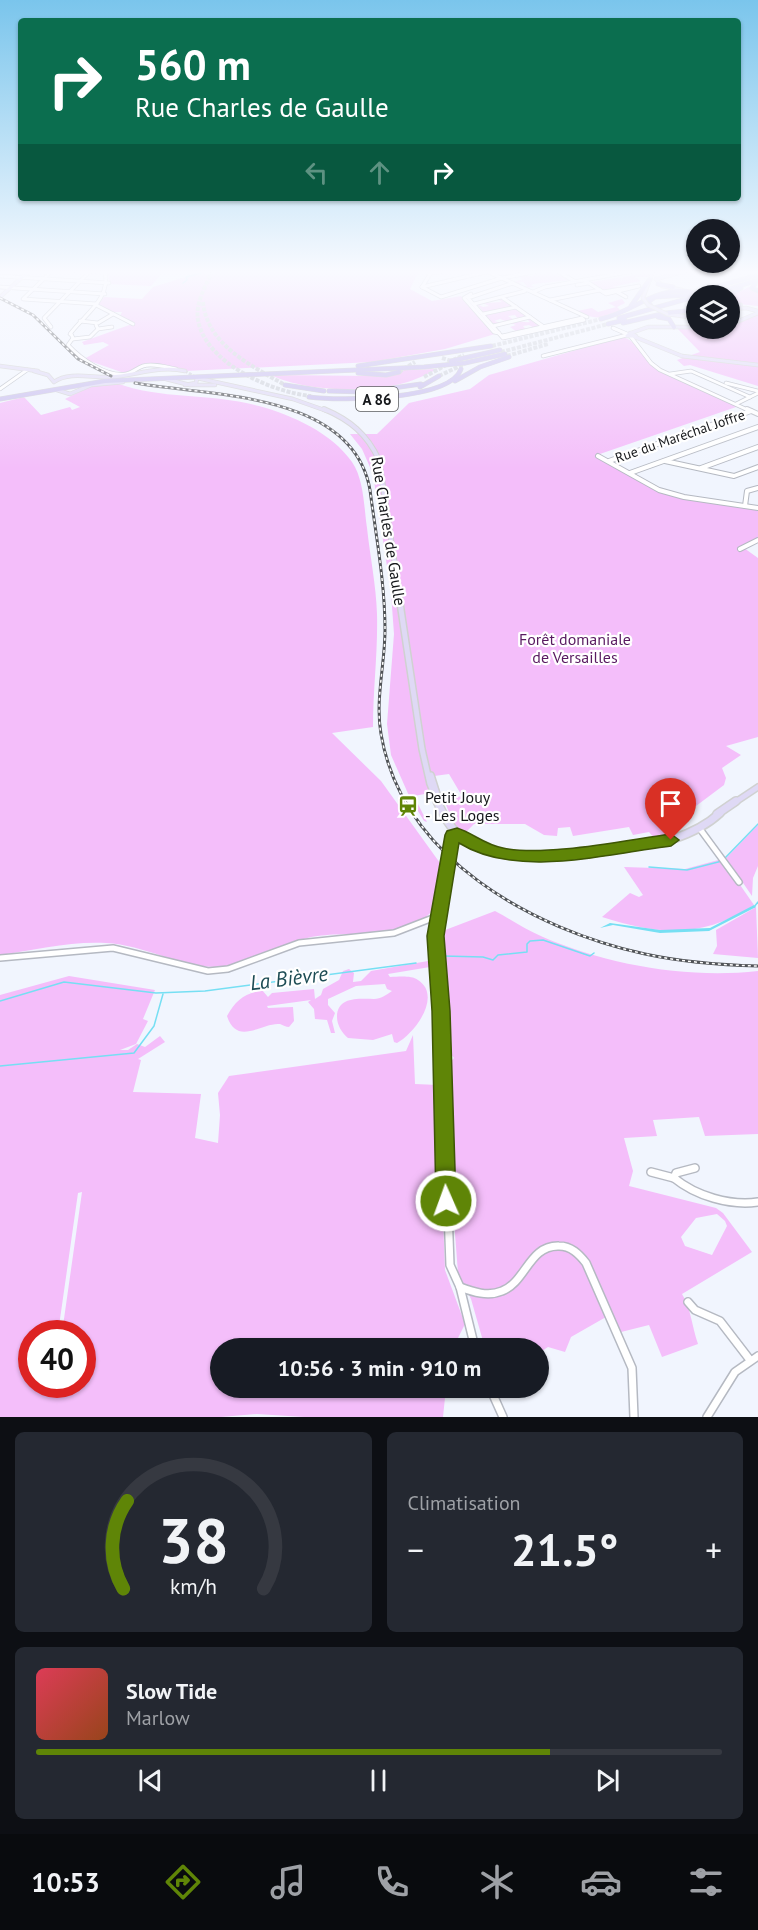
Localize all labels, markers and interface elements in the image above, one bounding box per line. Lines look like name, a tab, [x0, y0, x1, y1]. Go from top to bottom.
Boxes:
text: 560 m	[135, 37, 251, 92]
icon: right	[36, 42, 114, 120]
text: Rue Charles de Gaulle	[135, 90, 389, 124]
icon: left	[300, 156, 333, 189]
icon: ahead	[363, 156, 396, 189]
icon: right	[426, 156, 459, 189]
map controls	[686, 219, 740, 339]
button: search	[686, 219, 740, 273]
button: layers	[686, 285, 740, 339]
road number: A 86	[356, 387, 398, 411]
street label: Rue du Maréchal Joffre	[613, 405, 747, 467]
street label: Rue Charles de Gaulle	[367, 455, 411, 607]
park label: Forêt domaniale de Versailles	[519, 629, 631, 667]
pin	[645, 778, 696, 840]
place label: Petit Jouy - Les Loges	[425, 787, 500, 825]
icon: arrive	[654, 787, 687, 820]
station icon: Petit Jouy - Les Loges	[396, 794, 420, 818]
water label: La Bièvre	[249, 960, 330, 996]
position arrow	[414, 1169, 478, 1233]
speed limit sign: 40	[18, 1320, 96, 1398]
text: 10:56 · 3 min · 910 m	[278, 1354, 481, 1382]
text: Climatisation	[408, 1490, 521, 1516]
text: 38	[158, 1499, 229, 1580]
text: 21.5°	[511, 1520, 618, 1578]
text: −	[408, 1528, 424, 1571]
text: +	[705, 1528, 722, 1571]
text: km/h	[170, 1572, 217, 1600]
text: Slow Tide	[126, 1677, 217, 1705]
text: Marlow	[126, 1705, 190, 1731]
icon: previous	[134, 1764, 167, 1797]
icon: pause	[362, 1764, 395, 1797]
icon: next	[591, 1764, 624, 1797]
icon: directions	[162, 1861, 204, 1903]
icon: music	[267, 1861, 309, 1903]
icon: phone	[371, 1861, 413, 1903]
icon: climate	[476, 1861, 518, 1903]
icon: car	[580, 1861, 622, 1903]
icon: filters	[685, 1861, 727, 1903]
text: 10:53	[31, 1865, 100, 1899]

